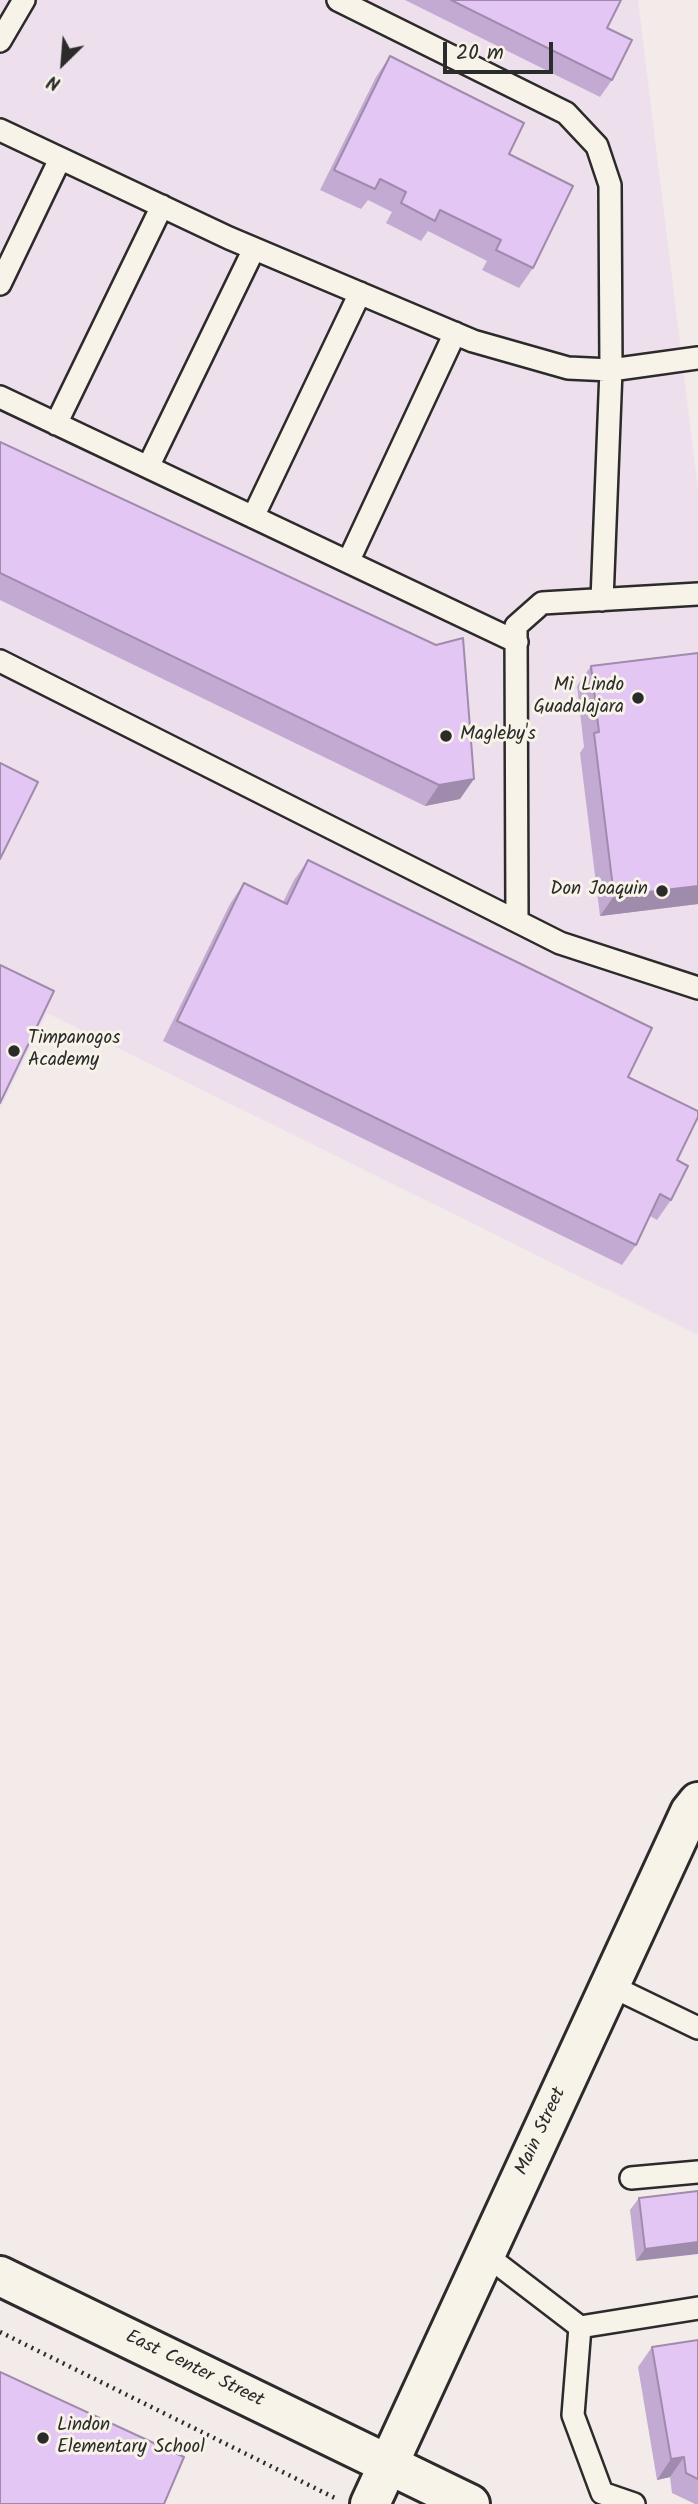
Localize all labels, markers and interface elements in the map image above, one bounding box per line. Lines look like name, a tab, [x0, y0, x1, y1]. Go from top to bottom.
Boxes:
north arrow	[28, 28, 98, 98]
scale bar	[446, 28, 556, 72]
text: 20 m	[456, 37, 504, 70]
text: N	[42, 66, 66, 98]
place label: Mi Lindo Guadalajara	[533, 676, 624, 720]
marker: Mi Lindo Guadalajara	[630, 690, 646, 706]
place label: Magleby's	[460, 725, 536, 747]
marker: Magleby's	[438, 728, 454, 744]
place label: Don Joaquin	[550, 880, 648, 902]
marker: Don Joaquin	[654, 883, 670, 899]
place label: Timpanogos Academy	[28, 1029, 120, 1073]
marker: Timpanogos Academy	[6, 1043, 22, 1059]
street label: Main Street	[512, 2084, 572, 2180]
street label: East Center Street	[121, 2327, 267, 2413]
place label: Lindon Elementary School	[57, 2416, 205, 2460]
marker: Lindon Elementary School	[35, 2430, 51, 2446]

